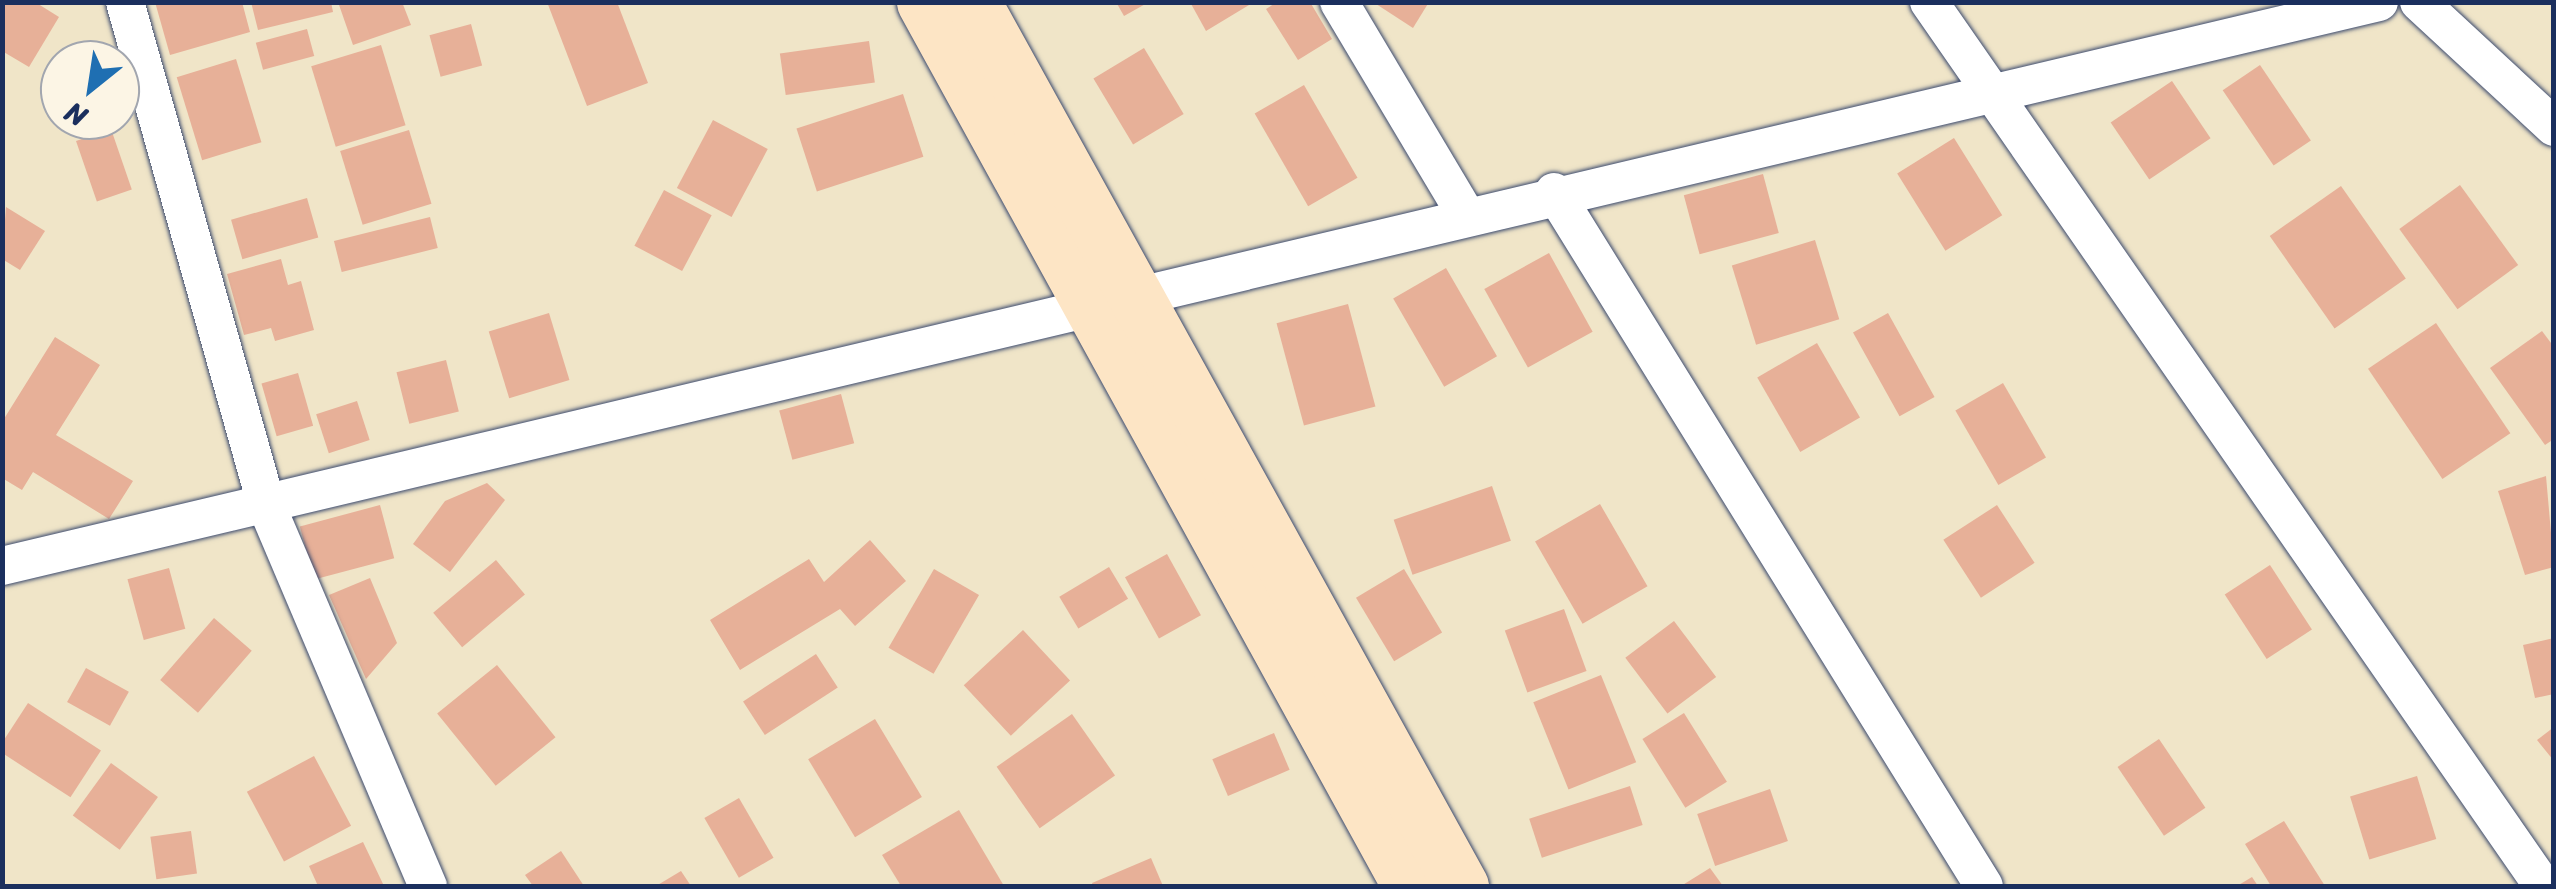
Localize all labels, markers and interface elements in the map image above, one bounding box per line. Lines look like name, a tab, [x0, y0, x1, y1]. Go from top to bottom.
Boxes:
north arrow	[40, 40, 140, 140]
text: N	[55, 89, 96, 141]

